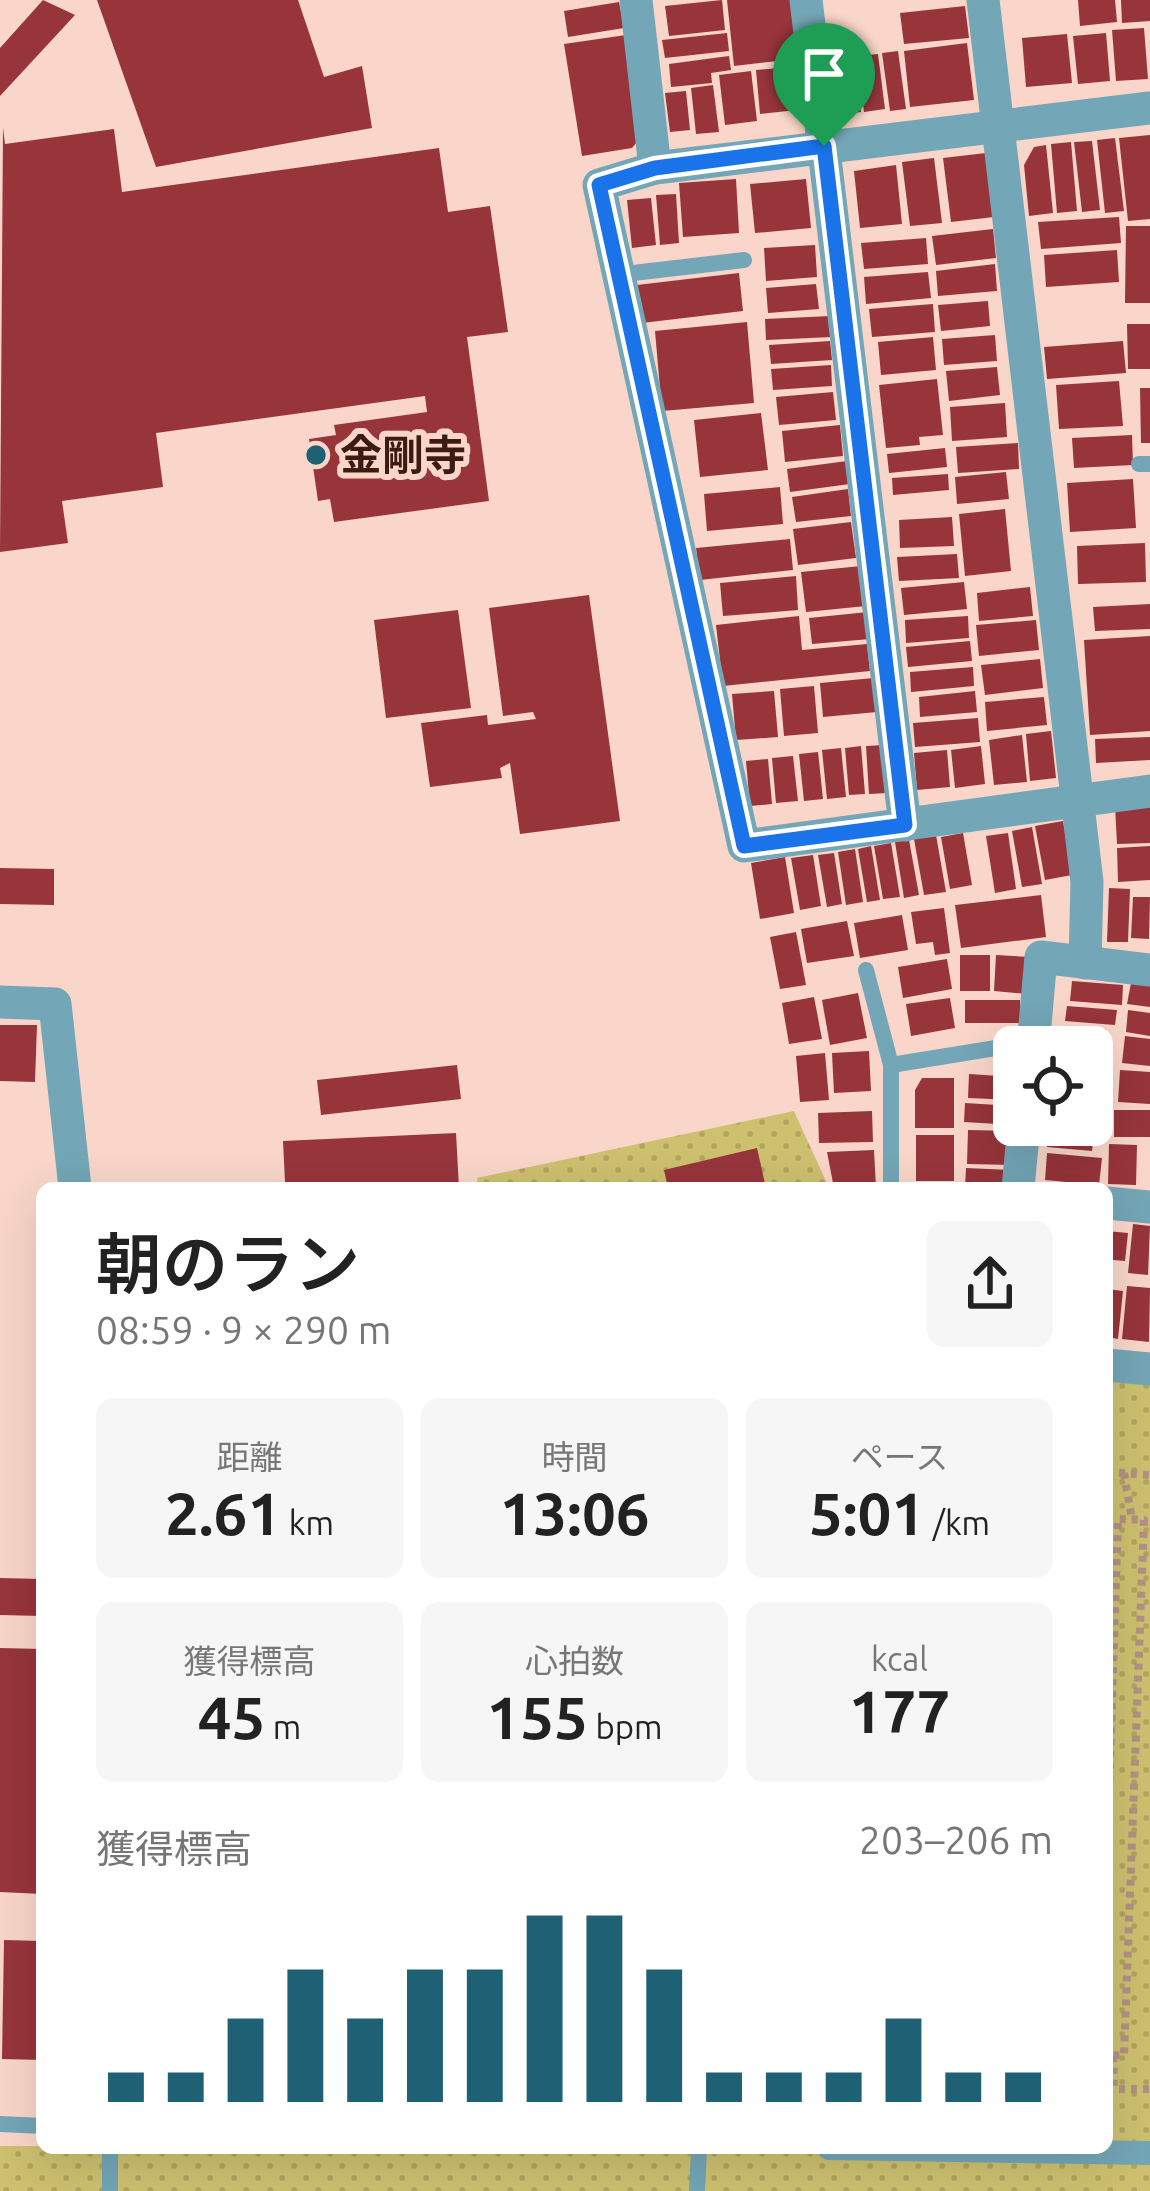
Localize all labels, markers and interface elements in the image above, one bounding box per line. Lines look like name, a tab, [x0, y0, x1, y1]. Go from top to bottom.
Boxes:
pin	[773, 23, 875, 146]
icon: arrive	[791, 41, 857, 107]
place label: 金剛寺	[340, 431, 466, 478]
marker: 金剛寺	[303, 442, 329, 468]
map controls	[993, 1026, 1113, 1146]
button: locate	[993, 1026, 1113, 1146]
button: share	[927, 1221, 1053, 1347]
text: 朝のラン	[96, 1226, 360, 1300]
text: 08:59 · 9 × 290 m	[96, 1308, 391, 1351]
text: 距離	[217, 1438, 283, 1475]
text: 時間	[542, 1438, 608, 1475]
text: ペース	[851, 1438, 948, 1475]
text: 2.61	[165, 1479, 281, 1546]
text: 13:06	[499, 1479, 650, 1546]
text: 5:01	[809, 1479, 925, 1546]
text: km	[281, 1504, 334, 1541]
text: /km	[925, 1504, 990, 1541]
text: kcal	[871, 1640, 928, 1677]
text: 獲得標高	[184, 1642, 316, 1679]
text: 心拍数	[525, 1642, 624, 1679]
text: 177	[849, 1677, 950, 1744]
text: 45	[198, 1683, 265, 1750]
text: 155	[486, 1683, 588, 1750]
text: m	[265, 1708, 301, 1745]
text: bpm	[588, 1708, 663, 1745]
text: 203–206 m	[859, 1818, 1053, 1861]
text: 獲得標高	[96, 1827, 252, 1870]

